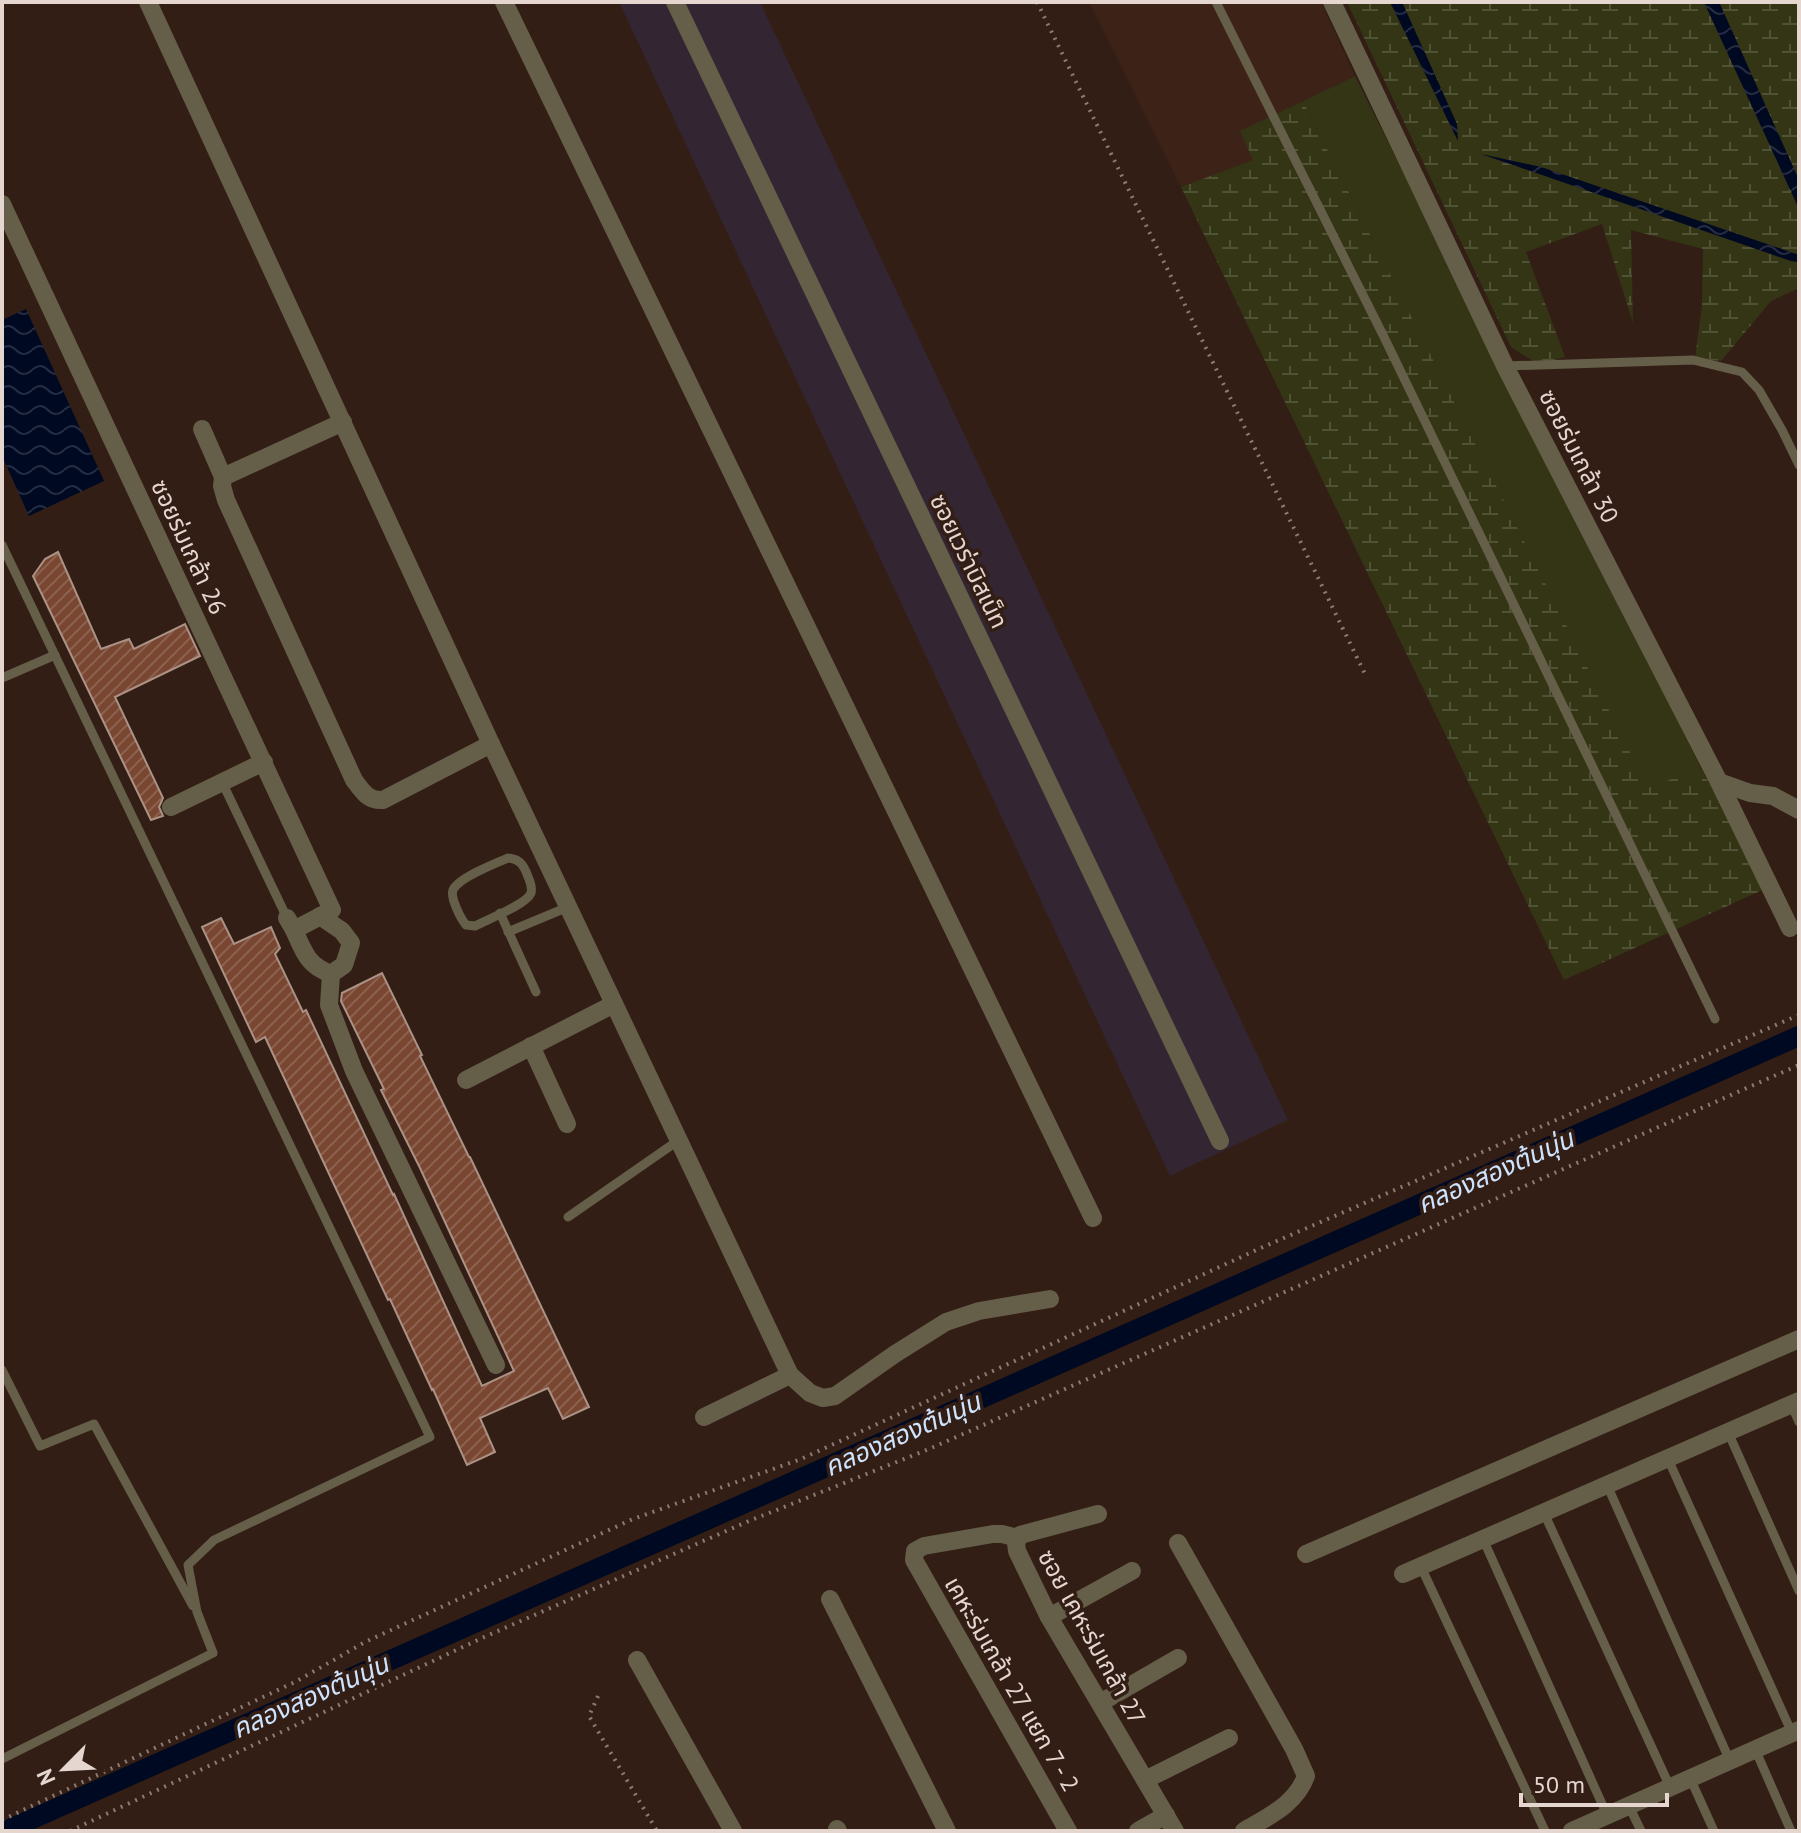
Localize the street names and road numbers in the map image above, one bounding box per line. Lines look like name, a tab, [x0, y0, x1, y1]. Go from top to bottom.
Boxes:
street label: ซอยร่มเกล้า 30	[1532, 384, 1626, 528]
street label: ซอยร่มเกล้า 26	[144, 475, 234, 619]
street label: ซอยเวร่าบิสเน็ท	[923, 489, 1015, 633]
street label: ซอย เคหะร่มเกล้า 27	[1031, 1544, 1153, 1730]
street label: เคหะร่มเกล้า 27 แยก 7 - 2	[938, 1571, 1086, 1797]

